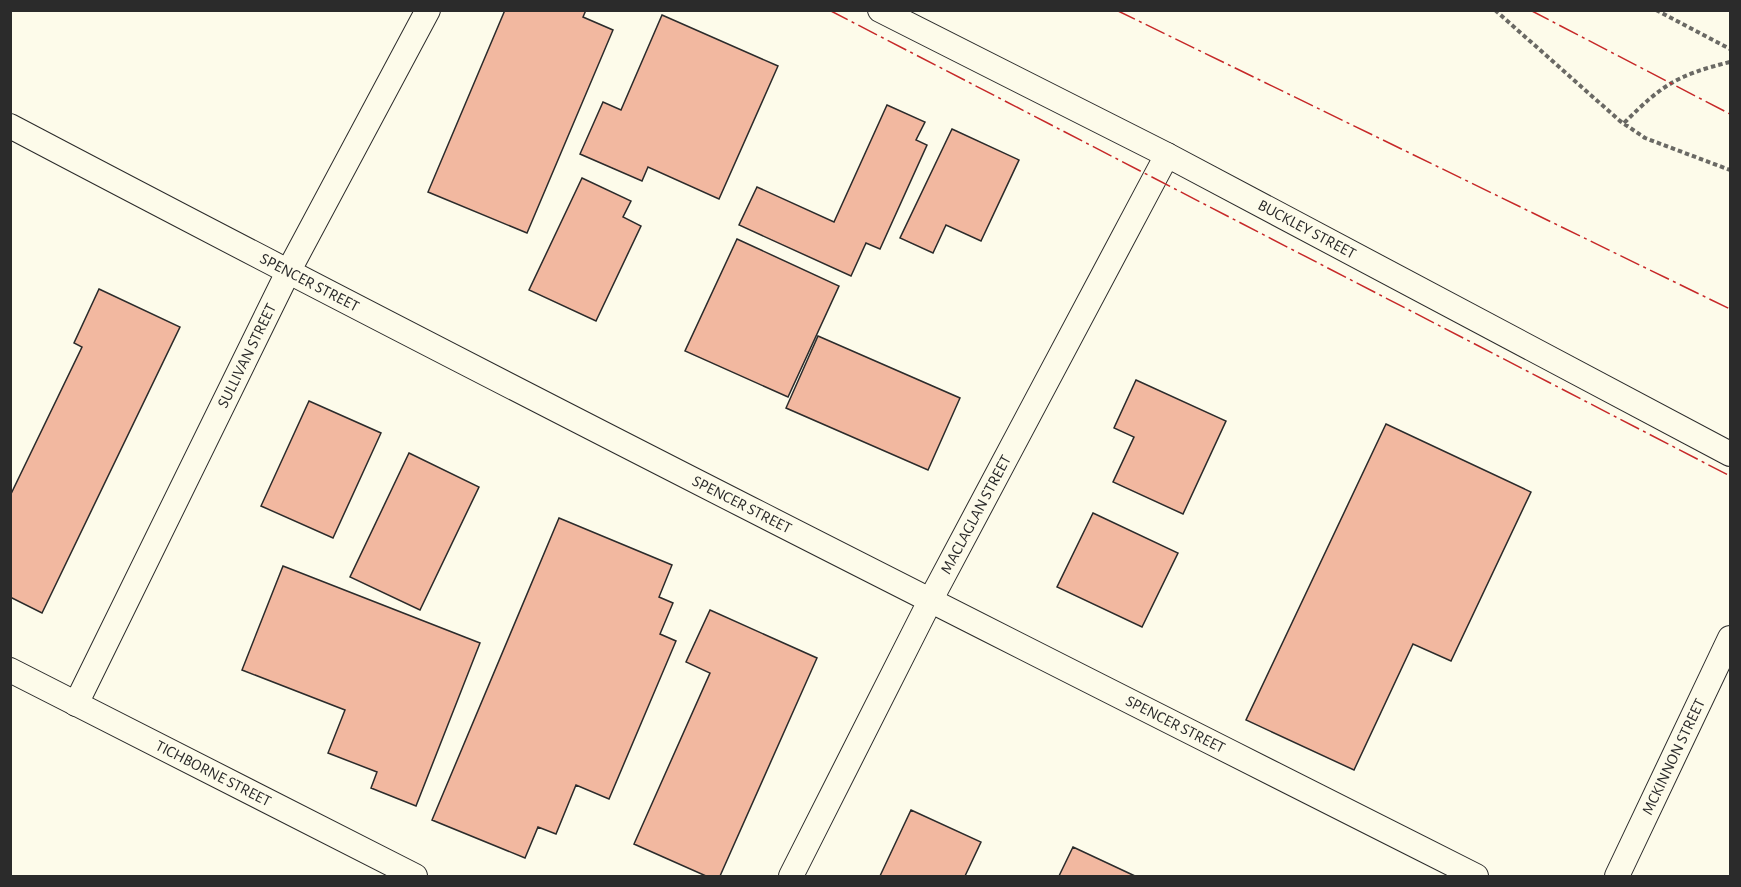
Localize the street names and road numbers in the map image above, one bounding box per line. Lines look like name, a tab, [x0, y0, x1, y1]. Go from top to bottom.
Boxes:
street label: BUCKLEY STREET	[1255, 197, 1359, 262]
street label: SPENCER STREET	[257, 250, 362, 315]
street label: SULLIVAN STREET	[215, 301, 279, 410]
street label: MACLAGLAN STREET	[938, 452, 1014, 577]
street label: SPENCER STREET	[690, 473, 794, 537]
street label: SPENCER STREET	[1123, 693, 1228, 756]
street label: MCKINNON STREET	[1639, 696, 1708, 817]
street label: TICHBORNE STREET	[153, 737, 274, 809]

